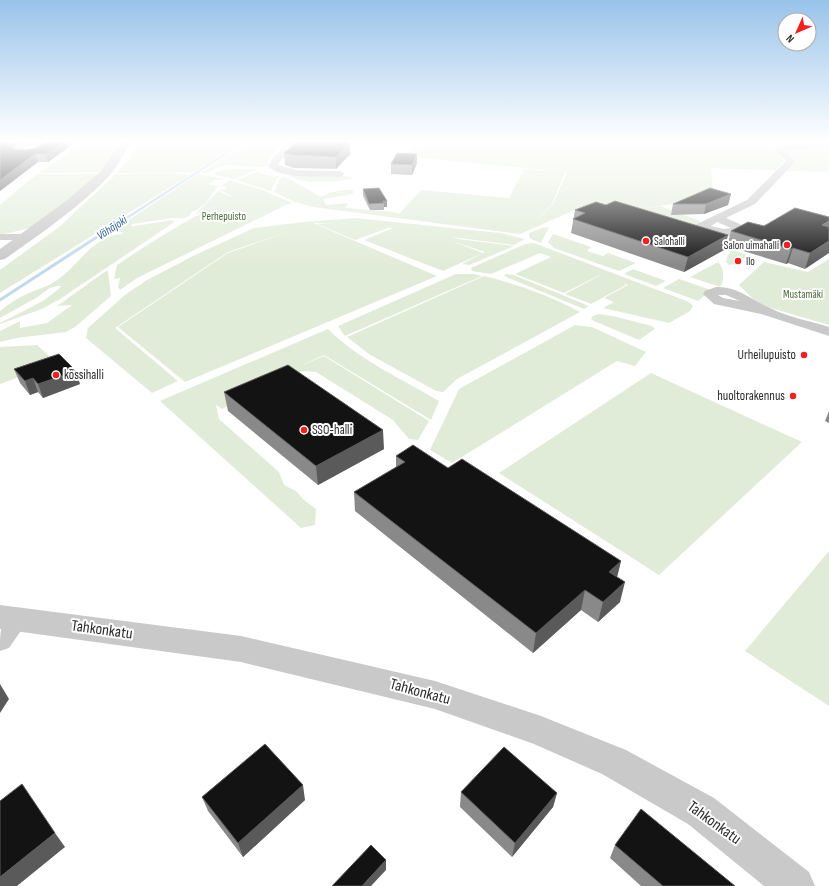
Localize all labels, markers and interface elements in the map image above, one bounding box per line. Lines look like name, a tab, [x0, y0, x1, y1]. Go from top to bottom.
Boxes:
north arrow	[777, 12, 817, 52]
text: N	[784, 32, 797, 45]
park label: Perhepuisto	[202, 210, 247, 223]
water label: Vähäjoki	[94, 212, 131, 243]
place label: Salohalli	[654, 235, 685, 248]
marker: Salohalli	[641, 236, 651, 246]
place label: Salon uimahalli	[724, 239, 779, 252]
marker: Salon uimahalli	[782, 240, 792, 250]
place label: Ilo	[746, 255, 755, 268]
marker: Ilo	[733, 256, 743, 266]
park label: Mustamäki	[783, 288, 823, 301]
place label: Urheilupuisto	[738, 347, 796, 363]
marker: Urheilupuisto	[799, 350, 809, 360]
place label: kössihalli	[64, 367, 104, 383]
marker: kössihalli	[51, 370, 61, 380]
place label: huoltorakennus	[717, 388, 785, 404]
marker: huoltorakennus	[788, 391, 798, 401]
place label: SSO-halli	[312, 422, 352, 438]
marker: SSO-halli	[299, 425, 309, 435]
street label: Tahkonkatu	[70, 616, 134, 644]
street label: Tahkonkatu	[388, 675, 452, 709]
street label: Tahkonkatu	[683, 797, 745, 849]

